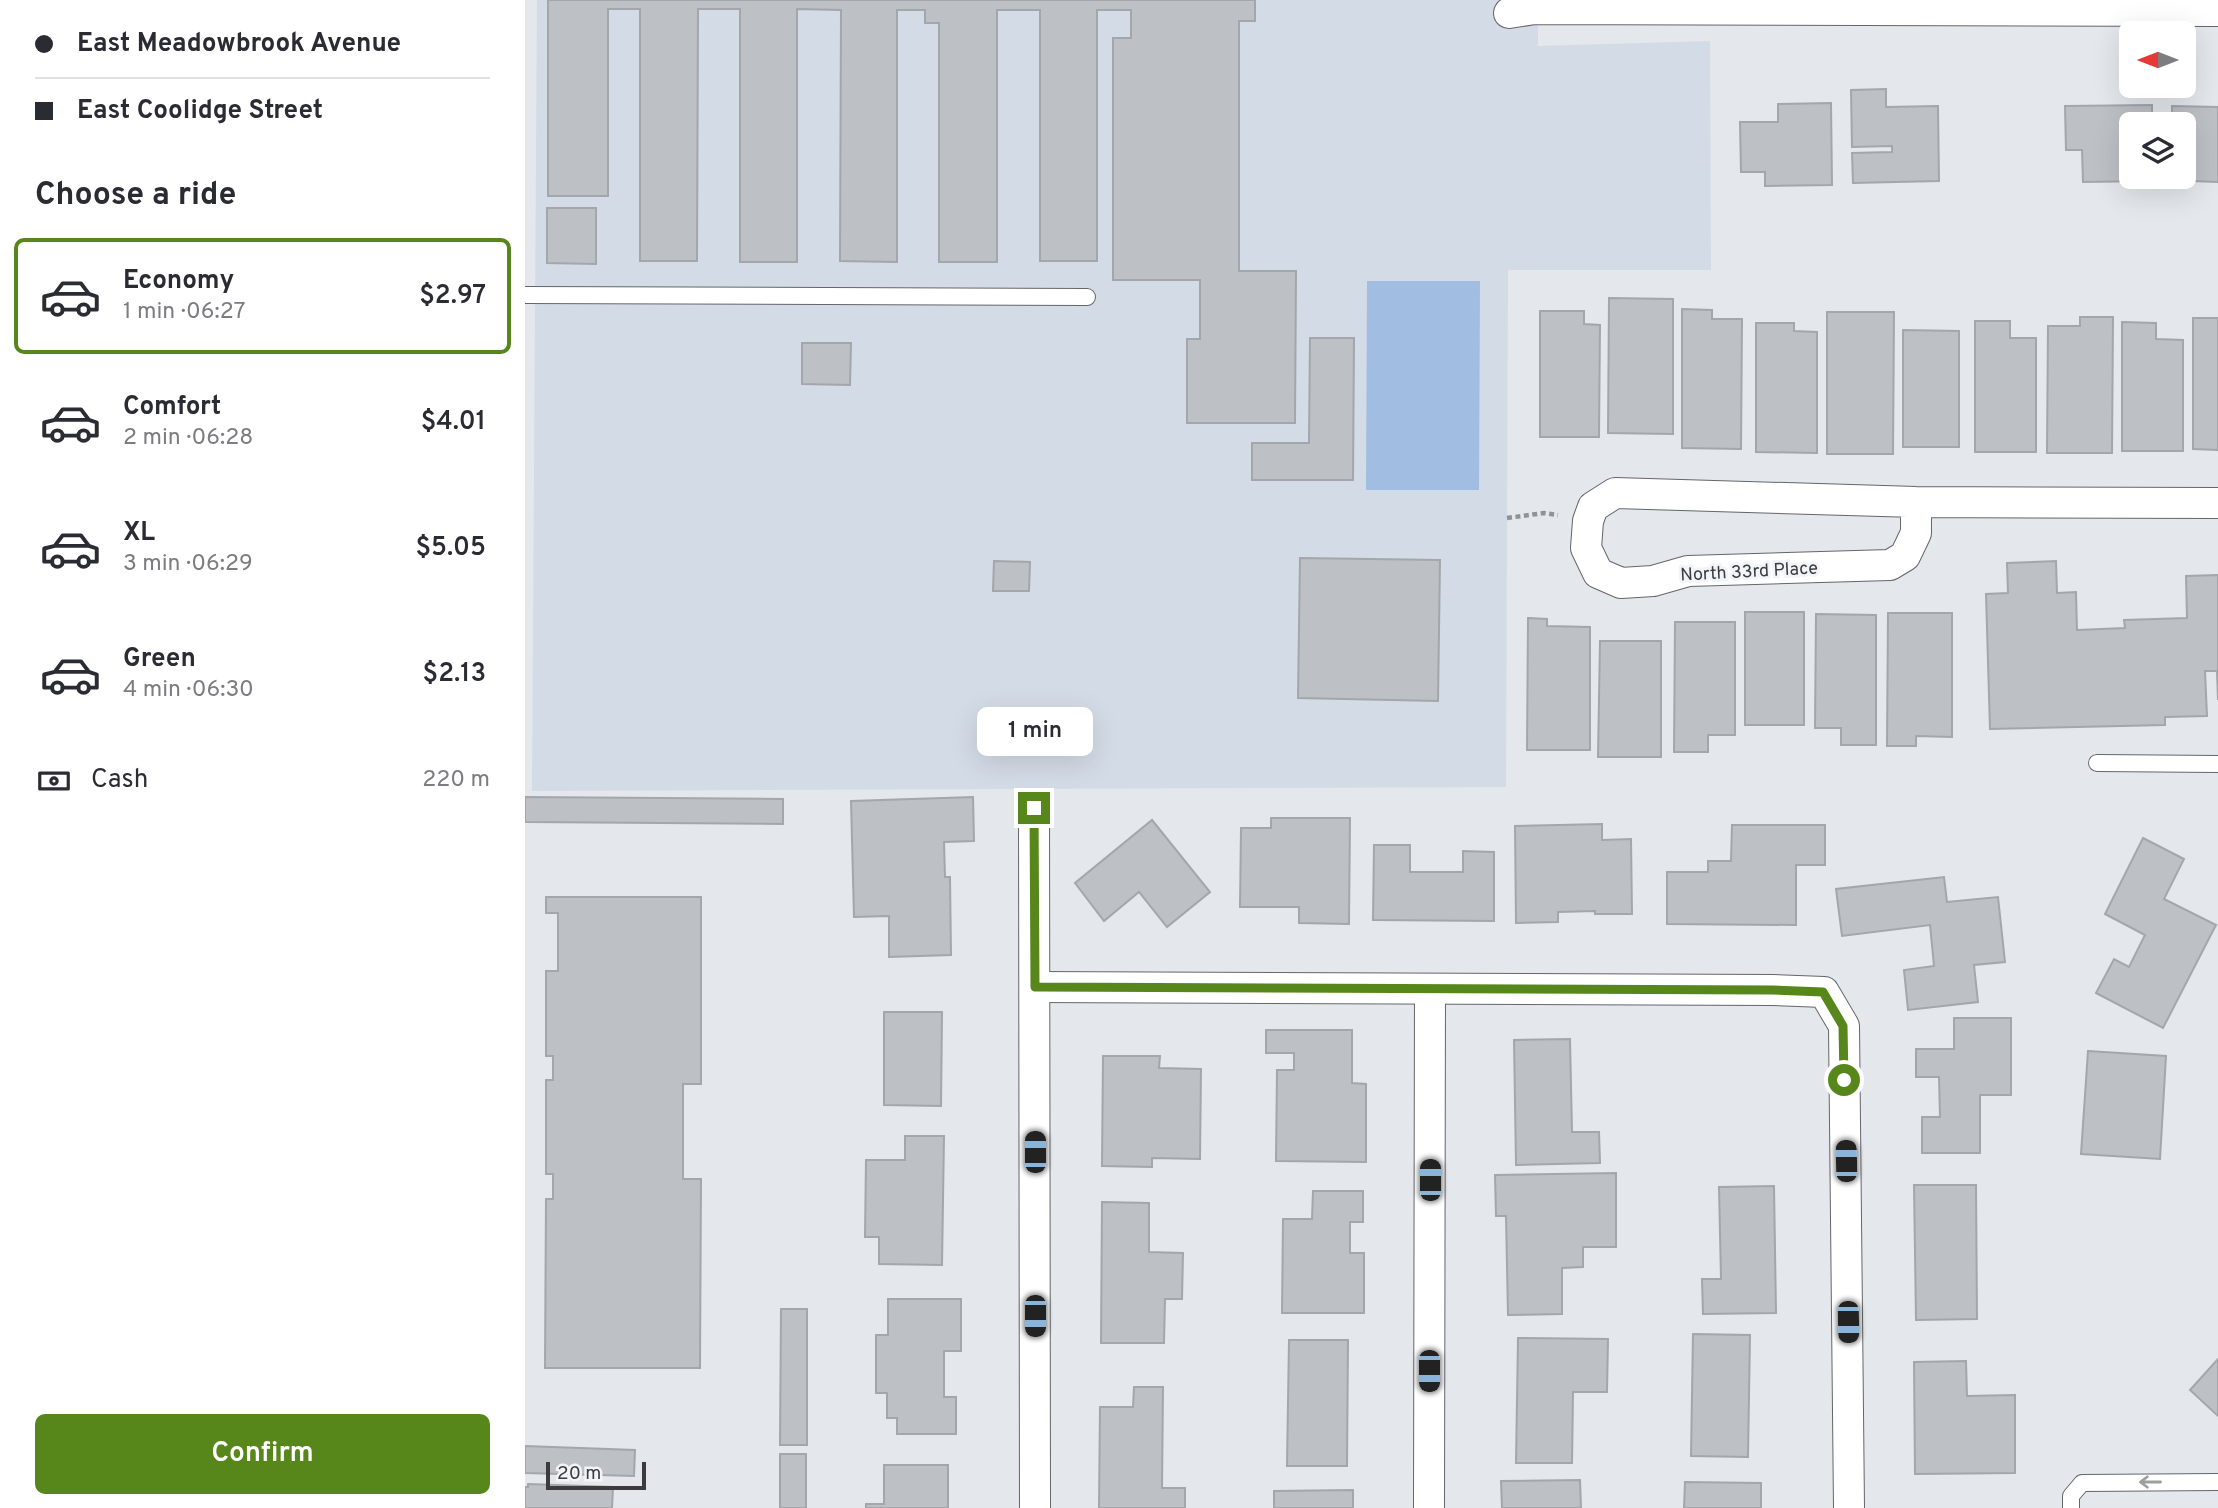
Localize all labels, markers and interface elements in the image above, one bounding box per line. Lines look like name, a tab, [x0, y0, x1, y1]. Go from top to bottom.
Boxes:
north arrow	[2119, 21, 2196, 98]
map controls	[2119, 21, 2196, 189]
text: East Meadowbrook Avenue	[77, 28, 401, 61]
text: East Coolidge Street	[77, 95, 323, 128]
button: layers	[2119, 112, 2196, 189]
text: Choose a ride	[35, 176, 236, 216]
icon: car	[39, 265, 102, 328]
text: Economy	[123, 265, 234, 298]
text: $2.97	[419, 280, 486, 313]
text: 1 min · 06:27	[123, 298, 246, 327]
icon: car	[39, 391, 102, 454]
text: Comfort	[123, 391, 221, 424]
text: $4.01	[421, 406, 486, 439]
text: 2 min · 06:28	[123, 424, 253, 453]
icon: car	[39, 517, 102, 580]
text: XL	[123, 517, 155, 550]
text: $5.05	[415, 532, 486, 565]
text: 3 min · 06:29	[123, 550, 253, 579]
street label: North 33rd Place	[1680, 557, 1819, 588]
icon: car	[39, 643, 102, 706]
text: Green	[123, 643, 196, 676]
text: $2.13	[423, 658, 486, 691]
text: 4 min · 06:30	[123, 676, 254, 705]
callout: 1 min	[976, 706, 1092, 756]
text: 1 min	[1008, 717, 1062, 746]
icon: cash	[35, 762, 73, 800]
text: Cash	[91, 764, 148, 797]
text: 220 m	[422, 766, 490, 795]
route end	[1018, 792, 1050, 824]
route start	[1828, 1064, 1860, 1096]
car	[1025, 1131, 1046, 1173]
car	[1836, 1140, 1857, 1182]
car	[1420, 1159, 1441, 1201]
car	[1025, 1295, 1046, 1337]
car	[1838, 1301, 1859, 1343]
car	[1419, 1350, 1440, 1392]
button: Confirm	[35, 1414, 490, 1494]
scale bar	[546, 1459, 646, 1491]
text: 20 m	[557, 1462, 601, 1486]
one-way arrow	[2139, 1475, 2162, 1489]

